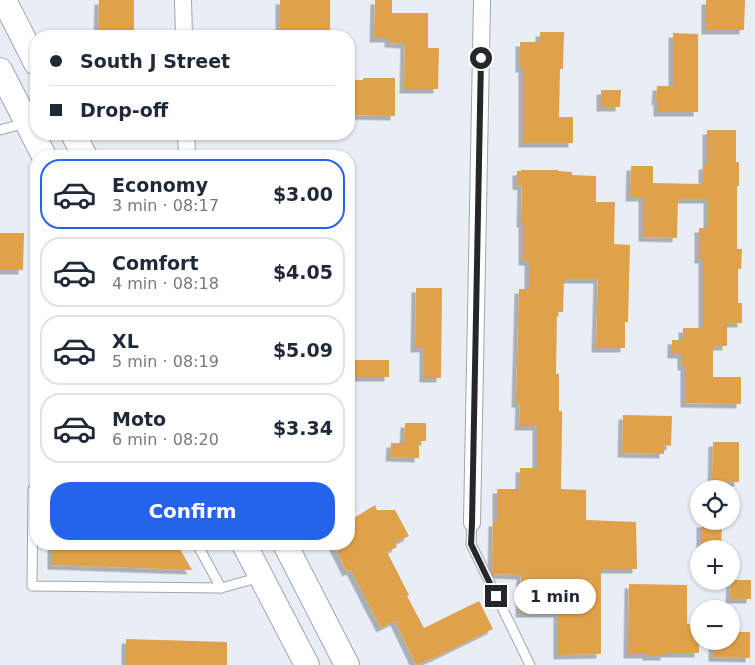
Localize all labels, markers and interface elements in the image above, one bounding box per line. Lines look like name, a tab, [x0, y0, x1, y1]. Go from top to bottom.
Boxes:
route start	[470, 47, 492, 69]
text: South J Street	[80, 50, 230, 72]
text: Drop-off	[80, 99, 168, 121]
icon: car	[52, 172, 97, 217]
text: Economy	[112, 174, 208, 196]
text: $3.00	[273, 183, 333, 205]
text: 3 min · 08:17	[112, 196, 219, 215]
icon: car	[52, 250, 97, 295]
text: Comfort	[112, 252, 199, 274]
text: $4.05	[273, 261, 333, 283]
text: 4 min · 08:18	[112, 274, 219, 293]
icon: car	[52, 328, 97, 373]
text: XL	[112, 330, 139, 352]
text: $5.09	[273, 339, 333, 361]
text: 5 min · 08:19	[112, 352, 219, 371]
icon: car	[52, 406, 97, 451]
text: Moto	[112, 408, 166, 430]
text: $3.34	[273, 417, 333, 439]
text: 6 min · 08:20	[112, 430, 219, 449]
map controls	[690, 480, 740, 650]
button: locate	[690, 480, 740, 530]
button: Confirm	[50, 482, 335, 540]
button: +	[690, 540, 740, 590]
callout: 1 min	[514, 578, 596, 614]
route end	[485, 585, 507, 607]
text: 1 min	[530, 587, 580, 606]
button: −	[690, 600, 740, 650]

